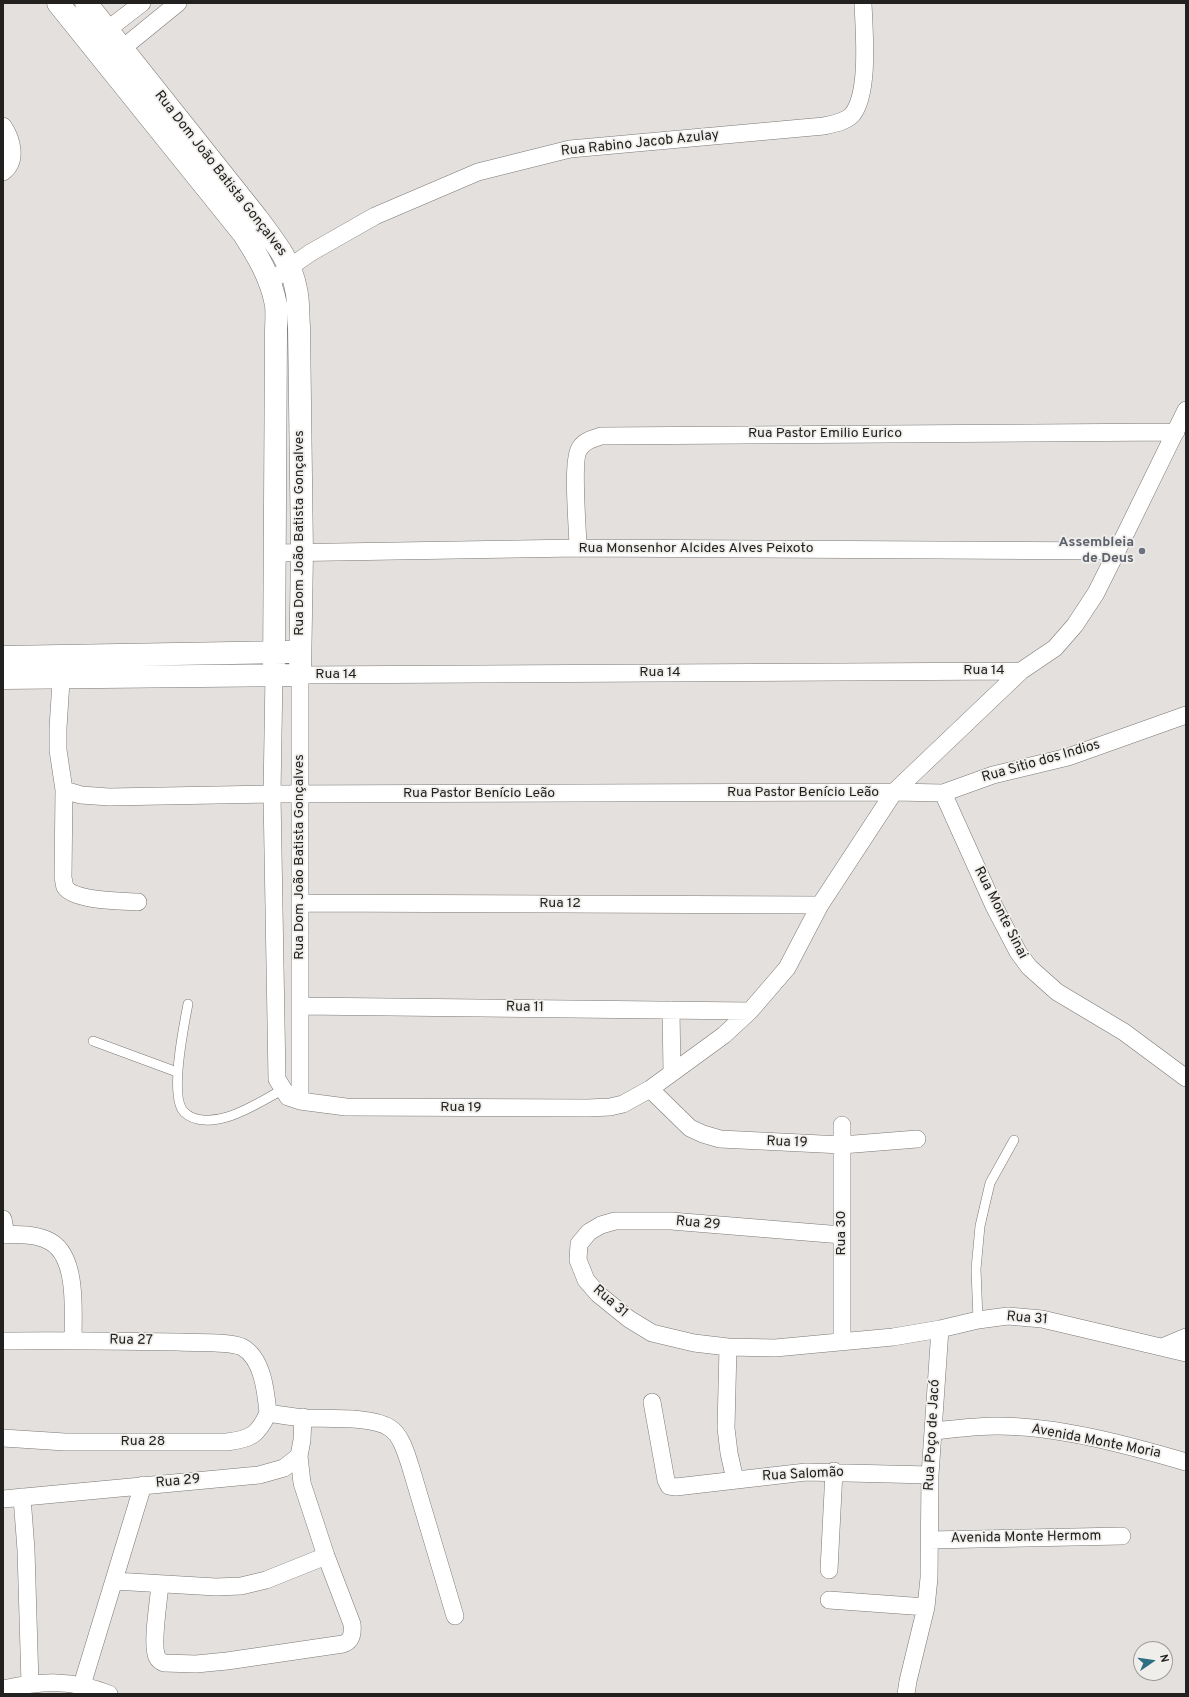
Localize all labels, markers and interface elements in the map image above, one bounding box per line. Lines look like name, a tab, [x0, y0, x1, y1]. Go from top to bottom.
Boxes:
street label: Rua Dom João Batista Gonçalves	[150, 88, 290, 260]
street label: Rua Rabino Jacob Azulay	[560, 127, 720, 161]
street label: Rua Pastor Emilio Eurico	[748, 426, 902, 442]
street label: Rua Dom João Batista Gonçalves	[292, 430, 308, 636]
place label: Assembleia de Deus	[1059, 535, 1134, 568]
street label: Rua Monsenhor Alcides Alves Peixoto	[579, 541, 813, 557]
marker: Assembleia de Deus	[1137, 546, 1147, 556]
street label: Rua 14	[963, 663, 1005, 679]
street label: Rua 14	[639, 665, 681, 681]
street label: Rua 14	[315, 667, 357, 683]
street label: Rua Sitio dos Indios	[980, 737, 1102, 787]
street label: Rua Dom João Batista Gonçalves	[292, 754, 308, 960]
street label: Rua Pastor Benício Leão	[727, 785, 879, 801]
street label: Rua Pastor Benício Leão	[403, 786, 555, 802]
street label: Rua Monte Sinai	[970, 864, 1030, 962]
street label: Rua 12	[539, 896, 581, 912]
street label: Rua 11	[506, 999, 544, 1017]
street label: Rua 19	[440, 1100, 482, 1116]
street label: Rua 19	[766, 1134, 808, 1152]
street label: Rua 30	[834, 1210, 850, 1256]
street label: Rua 29	[675, 1214, 721, 1234]
street label: Rua 31	[589, 1282, 631, 1322]
street label: Rua 31	[1006, 1309, 1048, 1329]
street label: Rua 27	[109, 1332, 153, 1350]
street label: Rua Poço de Jacó	[922, 1379, 944, 1491]
street label: Avenida Monte Moria	[1030, 1421, 1162, 1463]
street label: Rua 28	[121, 1434, 165, 1450]
street label: Rua Salomão	[762, 1464, 844, 1486]
street label: Rua 29	[155, 1472, 201, 1492]
street label: Avenida Monte Hermom	[950, 1528, 1102, 1548]
north arrow	[1133, 1641, 1173, 1681]
text: N	[1156, 1653, 1171, 1664]

